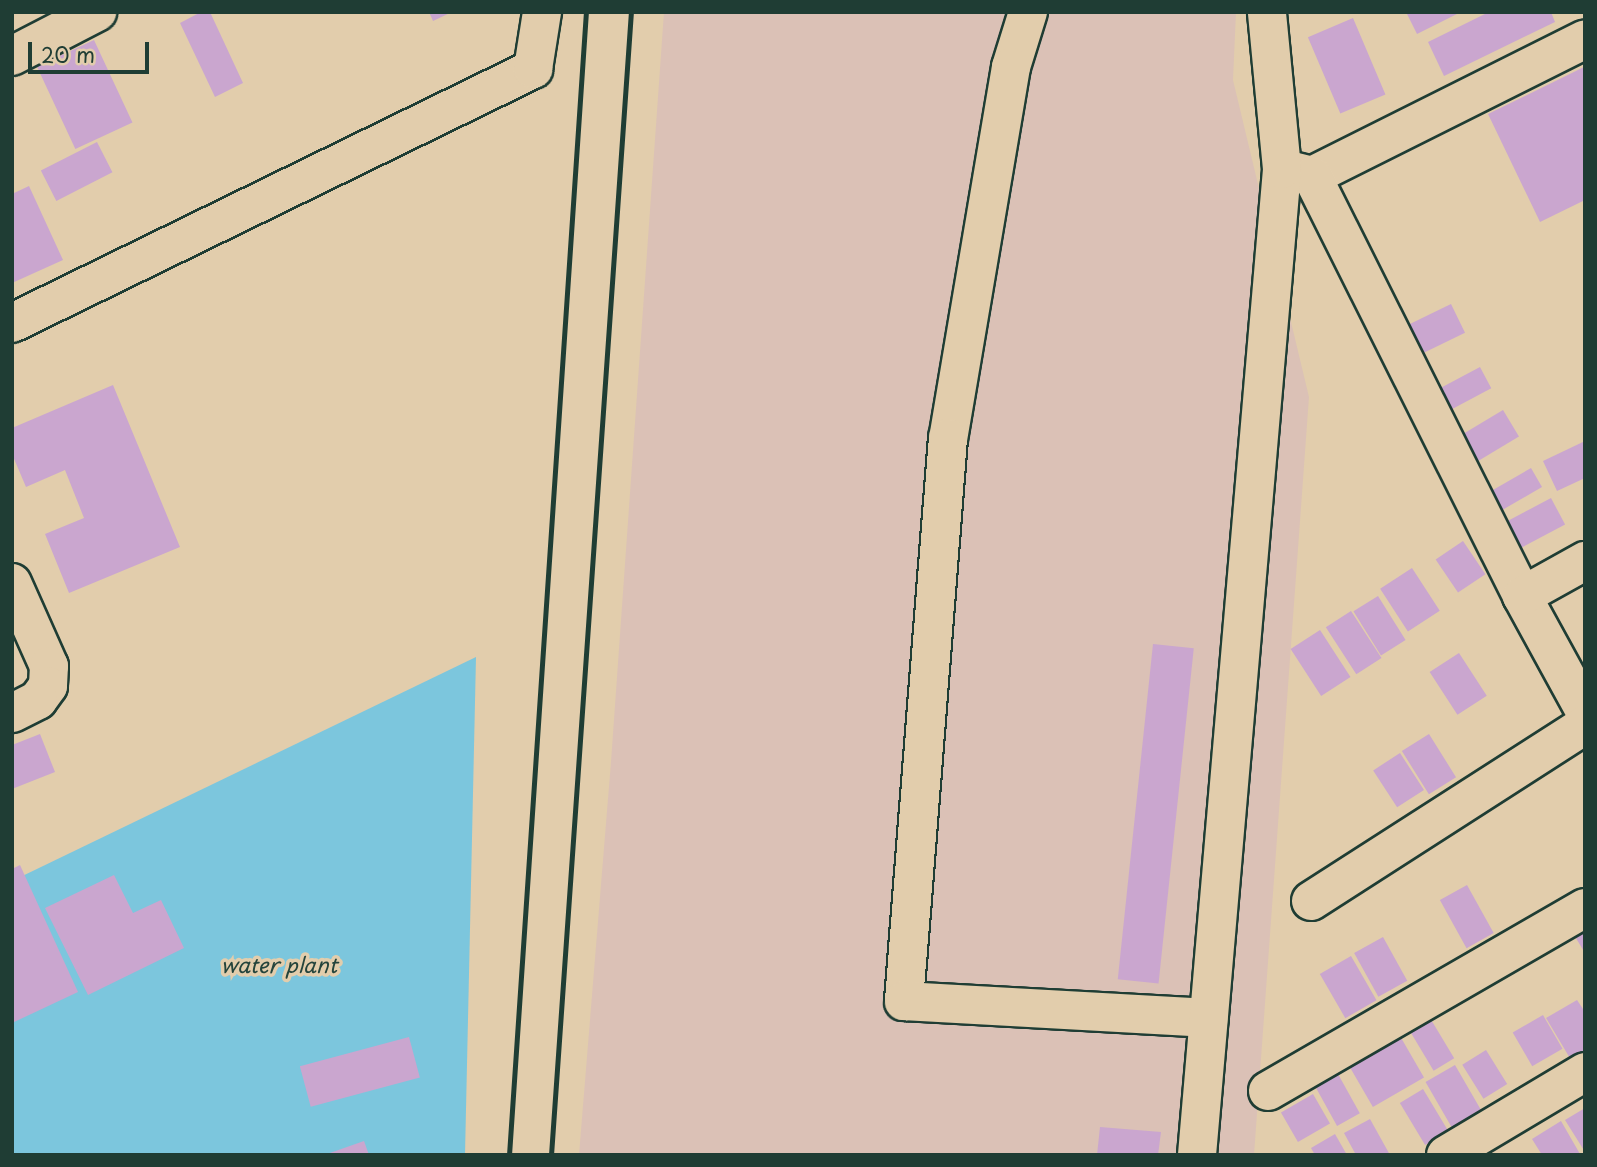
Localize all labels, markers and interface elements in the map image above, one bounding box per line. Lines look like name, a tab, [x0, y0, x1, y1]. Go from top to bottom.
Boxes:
scale bar	[32, 28, 152, 72]
text: 20 m	[41, 38, 95, 70]
water label: water plant	[220, 951, 338, 977]

